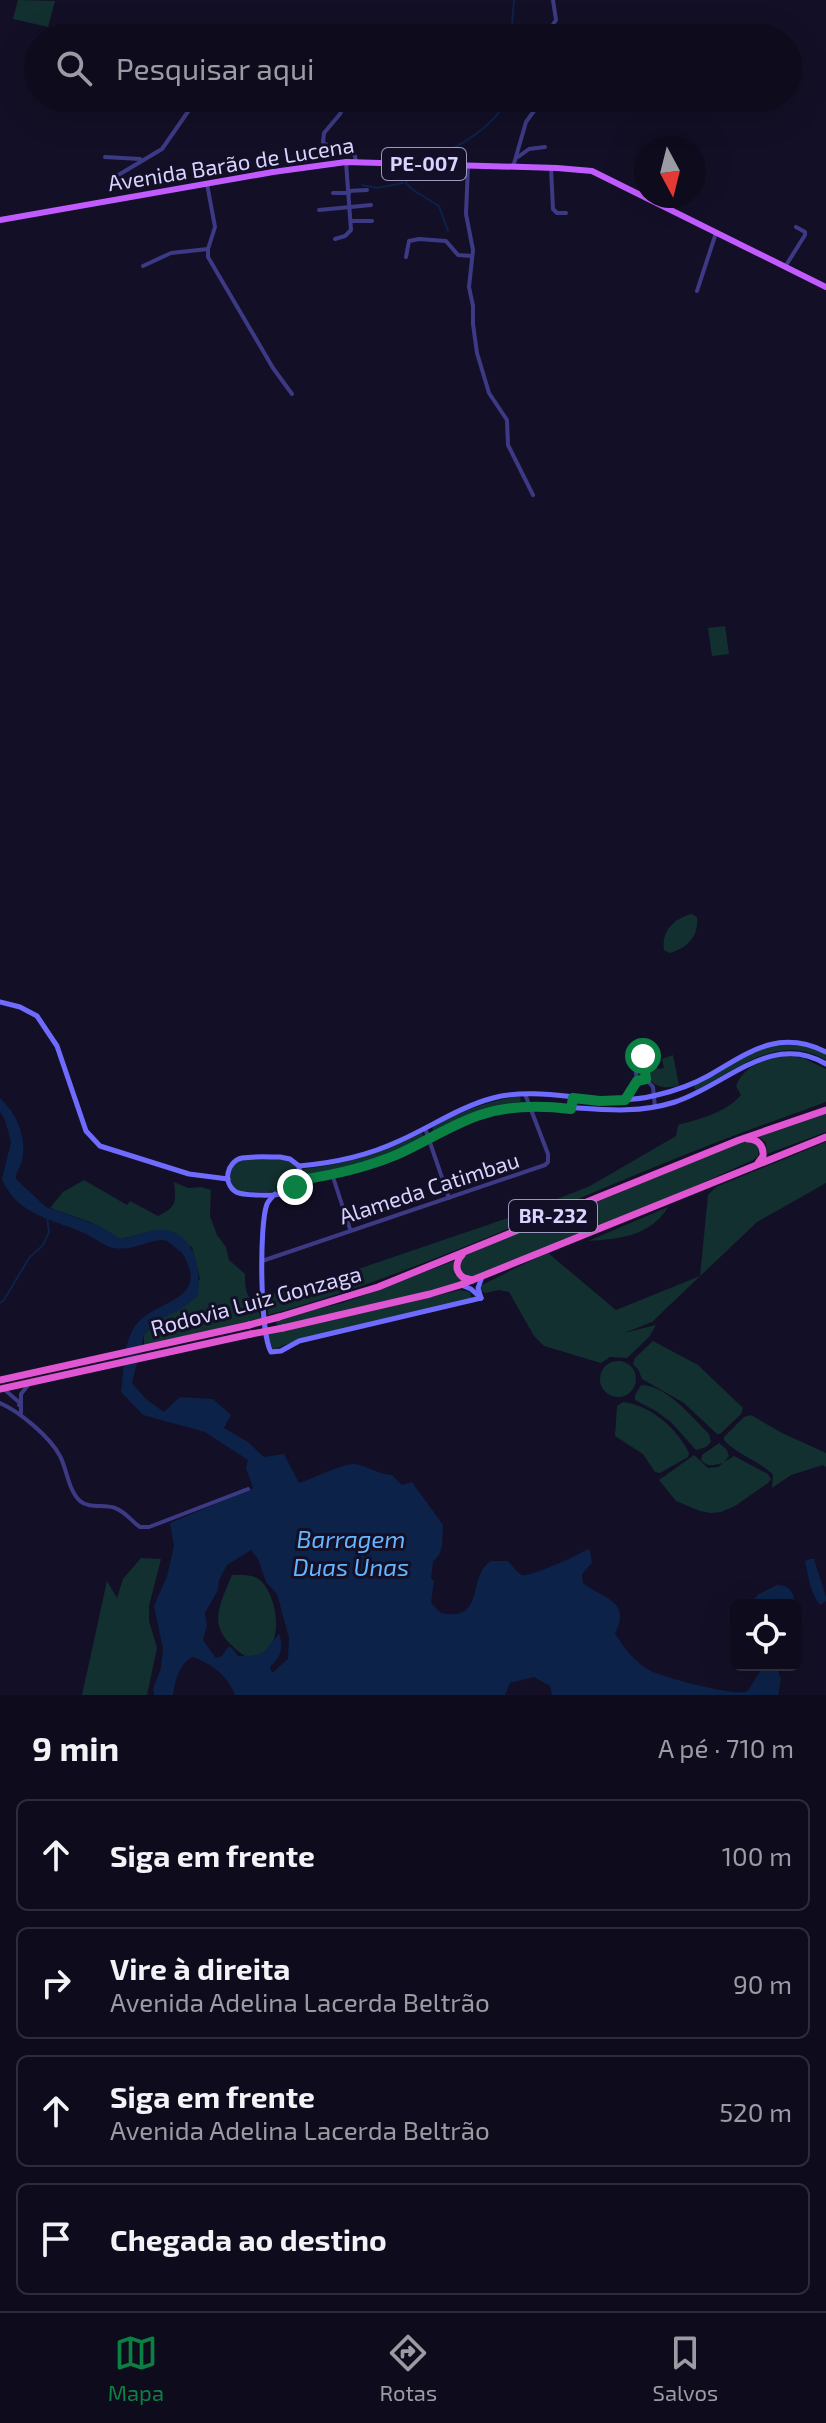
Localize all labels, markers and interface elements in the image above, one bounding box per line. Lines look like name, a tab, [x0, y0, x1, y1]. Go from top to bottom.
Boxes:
search box	[24, 24, 802, 112]
icon: search	[52, 46, 96, 90]
text: Pesquisar aqui	[116, 50, 314, 86]
street label: Avenida Barão de Lucena	[106, 131, 356, 195]
north arrow	[634, 136, 706, 208]
road number: PE-007	[382, 148, 466, 180]
route start	[625, 1038, 661, 1074]
street label: Alameda Catimbau	[335, 1146, 522, 1228]
route end	[277, 1169, 313, 1205]
road number: BR-232	[509, 1200, 597, 1232]
street label: Rodovia Luiz Gonzaga	[148, 1259, 364, 1341]
water label: Barragem Duas Unas	[293, 1524, 409, 1581]
map controls	[730, 1599, 802, 1671]
button: locate	[730, 1599, 802, 1671]
text: 9 min	[32, 1727, 119, 1768]
text: A pé · 710 m	[658, 1732, 794, 1763]
icon: ahead	[34, 1833, 78, 1877]
text: Siga em frente	[110, 1837, 315, 1873]
text: 100 m	[722, 1840, 792, 1871]
text: Vire à direita	[110, 1950, 290, 1986]
icon: right	[34, 1961, 78, 2005]
text: 90 m	[733, 1968, 792, 1999]
text: Avenida Adelina Lacerda Beltrão	[110, 1986, 490, 2017]
text: Siga em frente	[110, 2078, 315, 2114]
icon: ahead	[34, 2089, 78, 2133]
text: 520 m	[719, 2096, 792, 2127]
text: Avenida Adelina Lacerda Beltrão	[110, 2114, 490, 2145]
icon: arrive	[34, 2217, 78, 2261]
text: Chegada ao destino	[110, 2221, 387, 2257]
tab: Mapa	[108, 2331, 164, 2405]
tab: Rotas	[379, 2331, 437, 2405]
tab: Salvos	[653, 2331, 718, 2405]

